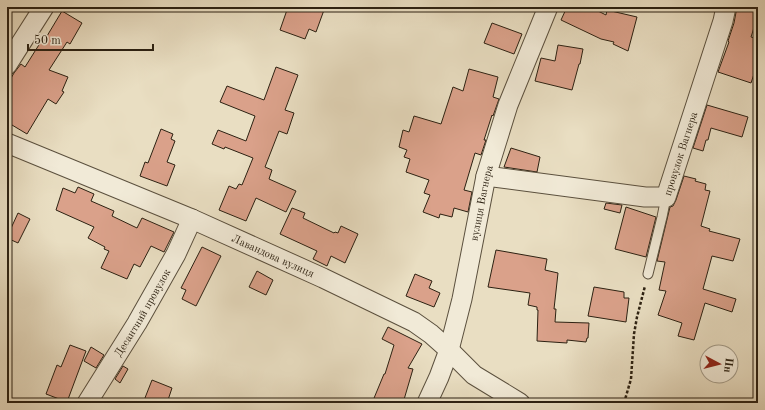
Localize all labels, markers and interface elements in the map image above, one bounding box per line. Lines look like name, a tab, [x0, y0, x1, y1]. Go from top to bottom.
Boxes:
scale bar	[28, 26, 153, 52]
text: 50 m	[34, 34, 61, 47]
street label: провулок Вагнера	[663, 110, 700, 197]
street label: вулиця Вагнера	[469, 164, 496, 242]
street label: Лавандова вулиця	[230, 234, 316, 280]
street label: Десантний провулок	[113, 267, 174, 359]
north arrow	[699, 344, 739, 384]
text: Пн	[721, 357, 734, 373]

